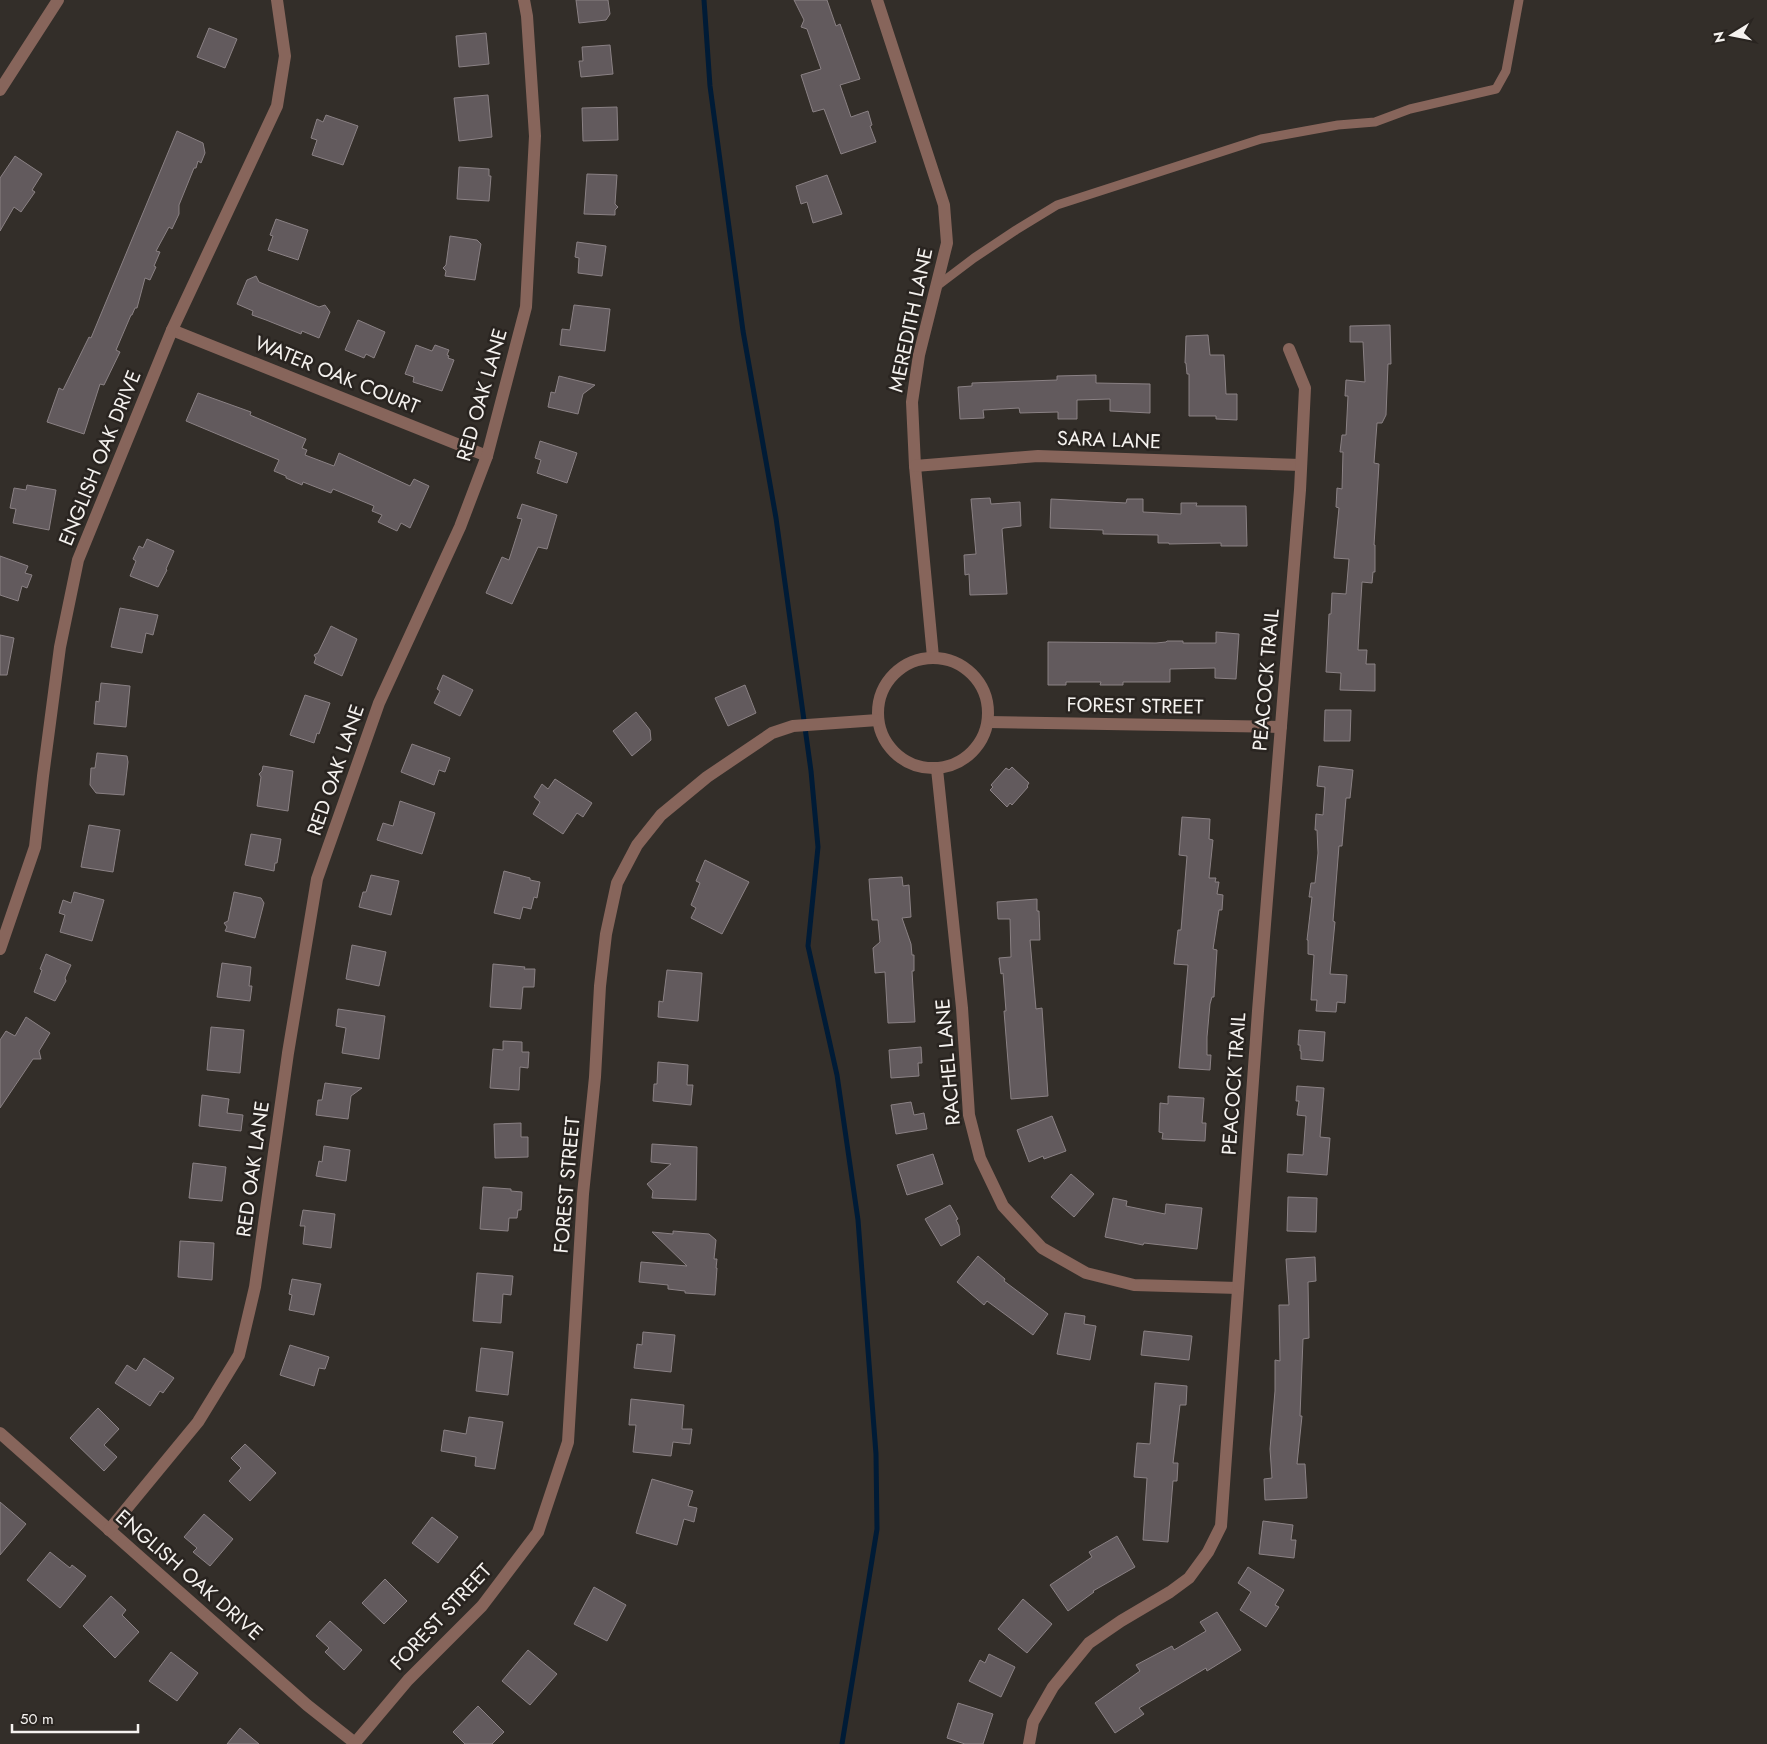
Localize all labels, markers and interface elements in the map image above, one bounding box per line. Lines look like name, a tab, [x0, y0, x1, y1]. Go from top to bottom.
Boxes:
north arrow	[1707, 10, 1757, 60]
text: N	[1708, 30, 1730, 44]
street label: MEREDITH LANE	[882, 245, 940, 395]
street label: RED OAK LANE	[449, 325, 515, 465]
street label: WATER OAK COURT	[250, 329, 424, 422]
street label: ENGLISH OAK DRIVE	[52, 366, 148, 550]
street label: SARA LANE	[1057, 424, 1161, 456]
street label: PEACOCK TRAIL	[1245, 608, 1287, 752]
street label: FOREST STREET	[1066, 690, 1204, 722]
street label: RED OAK LANE	[300, 701, 372, 839]
street label: RACHEL LANE	[928, 997, 968, 1127]
street label: PEACOCK TRAIL	[1215, 1012, 1253, 1156]
street label: RED OAK LANE	[229, 1099, 277, 1239]
street label: FOREST STREET	[547, 1115, 587, 1255]
street label: ENGLISH OAK DRIVE	[109, 1503, 269, 1647]
street label: FOREST STREET	[384, 1556, 499, 1677]
scale bar	[12, 1702, 139, 1734]
text: 50 m	[20, 1708, 54, 1730]

